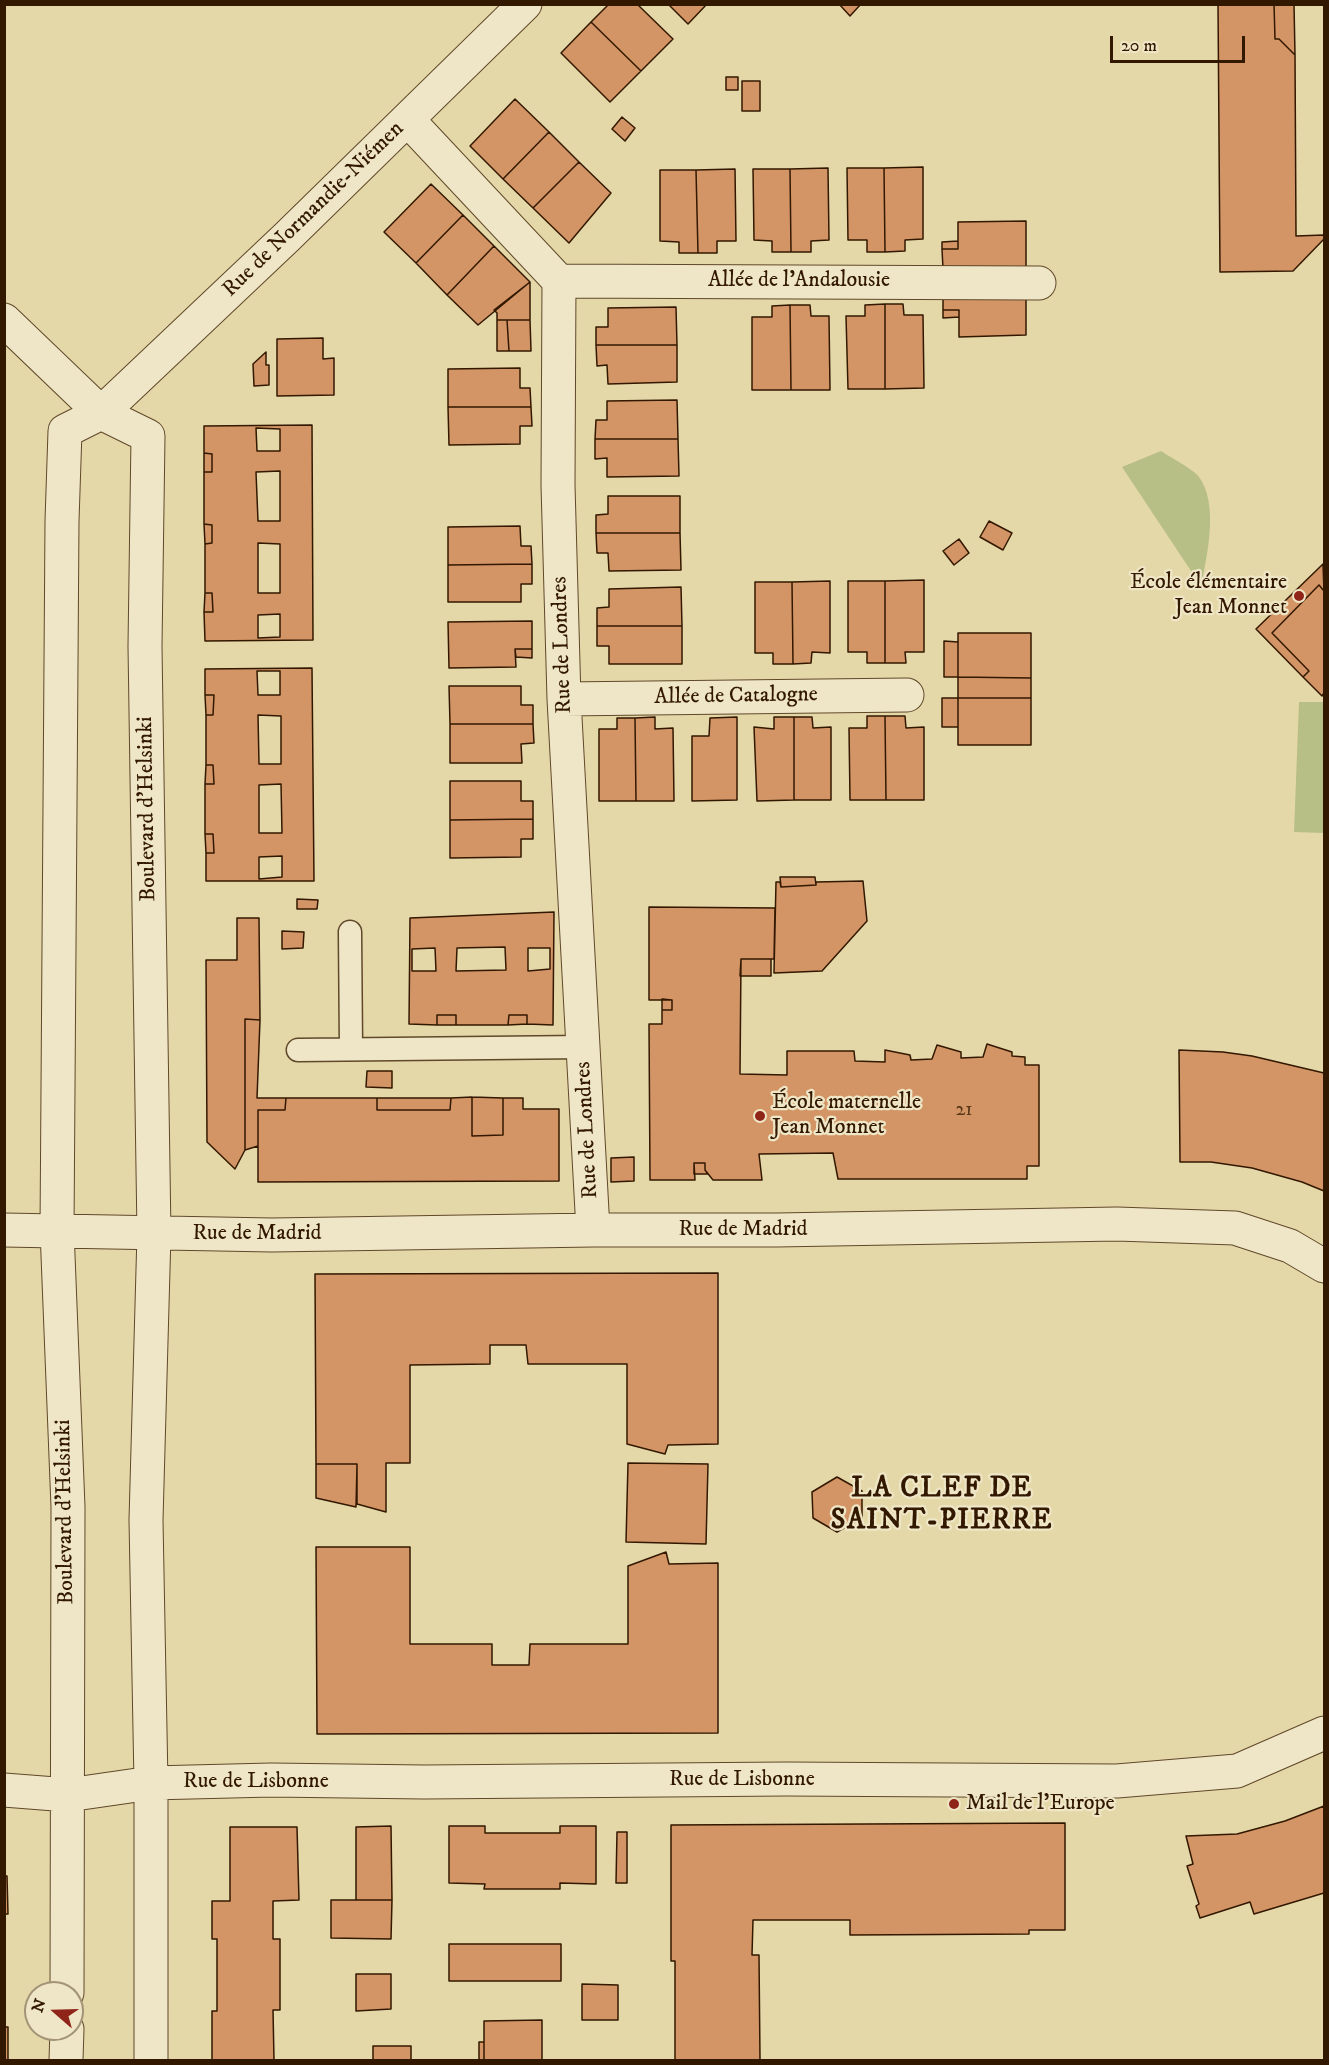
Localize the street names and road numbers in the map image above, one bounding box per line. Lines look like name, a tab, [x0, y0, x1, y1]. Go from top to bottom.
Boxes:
street label: Rue de Normandie-Niémen	[218, 117, 410, 303]
street label: Allée de l'Andalousie	[708, 268, 890, 294]
street label: Rue de Londres	[547, 576, 579, 714]
street label: Allée de Catalogne	[654, 682, 818, 712]
street label: Boulevard d'Helsinki	[133, 716, 163, 902]
street label: Rue de Londres	[571, 1061, 605, 1199]
street label: Rue de Madrid	[678, 1217, 808, 1243]
street label: Rue de Madrid	[192, 1221, 322, 1247]
street label: Boulevard d'Helsinki	[51, 1419, 81, 1605]
street label: Rue de Lisbonne	[669, 1767, 815, 1793]
street label: Rue de Lisbonne	[183, 1769, 329, 1795]

